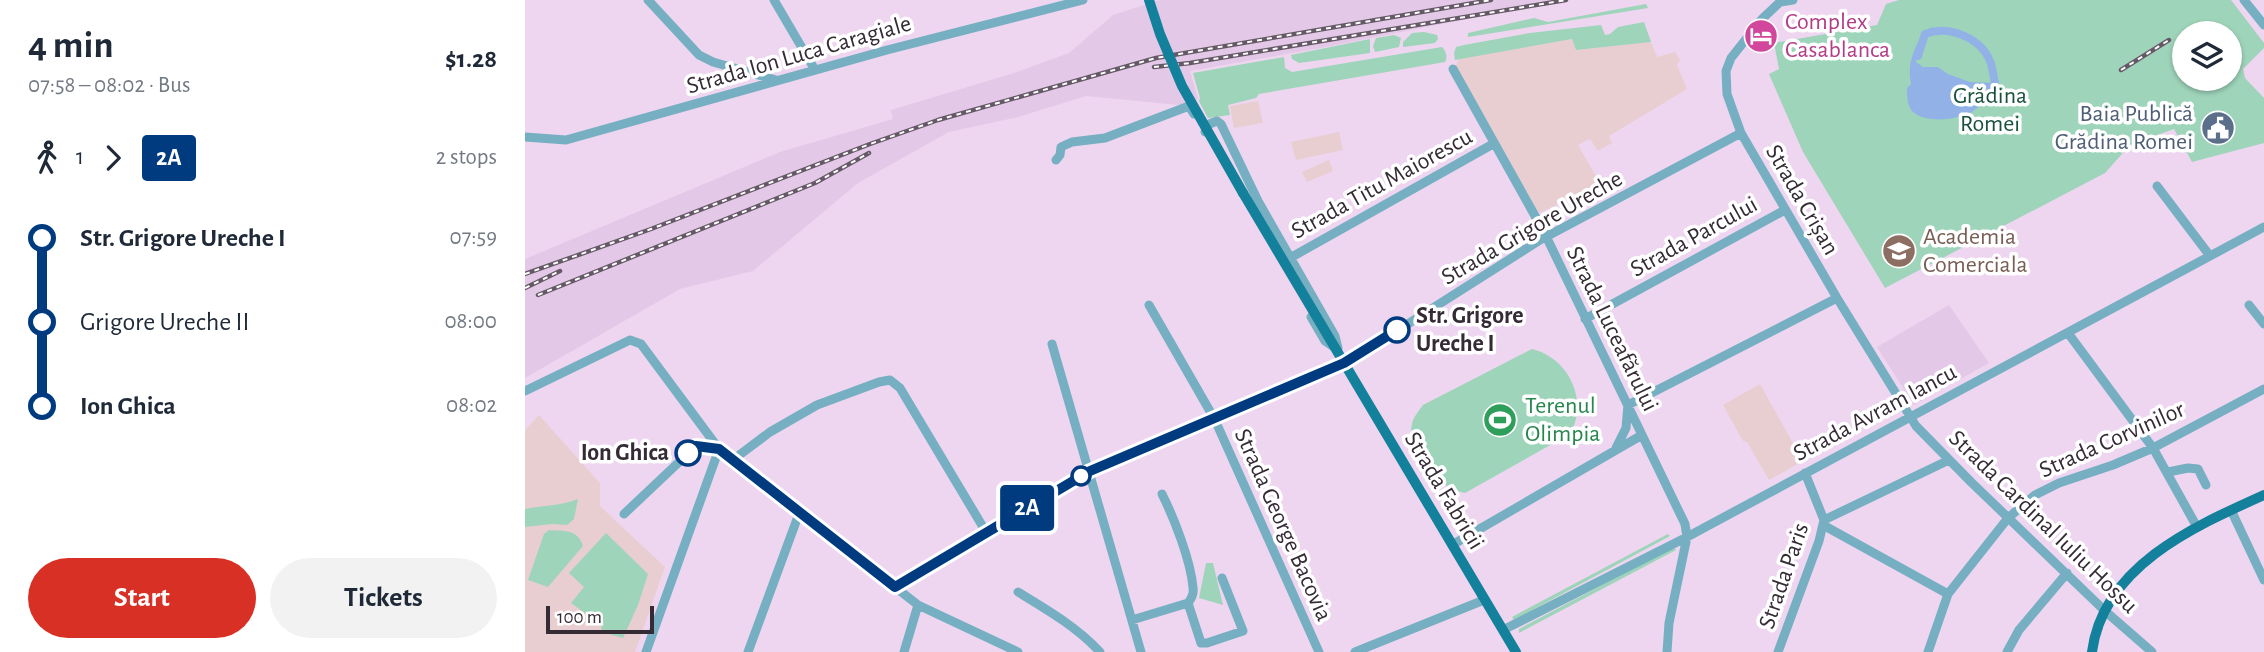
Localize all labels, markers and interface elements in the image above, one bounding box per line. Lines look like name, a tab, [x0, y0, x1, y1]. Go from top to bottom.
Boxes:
place label: Complex Casablanca	[1785, 10, 1890, 62]
street label: Strada Ion Luca Caragiale	[684, 11, 914, 99]
hotel icon: Complex Casablanca	[1742, 17, 1780, 55]
map controls	[2172, 21, 2242, 91]
button: layers	[2172, 21, 2242, 91]
text: 4 min	[28, 27, 114, 65]
text: $1.28	[445, 46, 497, 72]
text: 07:58 – 08:02 · Bus	[28, 74, 190, 97]
park label: Grădina Romei	[1953, 84, 2027, 136]
place label: Baia Publică Grădina Romei	[2055, 102, 2193, 154]
public building icon: Baia Publică Grădina Romei	[2199, 109, 2237, 147]
street label: Strada Titu Maiorescu	[1288, 124, 1476, 244]
icon: walk	[28, 139, 66, 177]
icon: forward	[94, 139, 132, 177]
street label: Strada Crișan	[1760, 141, 1843, 260]
text: 1	[76, 146, 84, 169]
text: 2A	[156, 146, 182, 170]
text: 2 stops	[436, 146, 497, 169]
street label: Strada Grigore Ureche	[1437, 166, 1627, 290]
street label: Strada Parcului	[1627, 192, 1761, 282]
text: Str. Grigore Ureche I	[80, 225, 286, 251]
place label: Academia Comerciala	[1923, 225, 2028, 277]
text: 07:59	[450, 226, 497, 249]
school or university icon: Academia Comerciala	[1880, 232, 1918, 270]
street label: Strada Luceafărului	[1562, 243, 1662, 415]
place label: Str. Grigore Ureche I	[1416, 304, 1524, 356]
text: Grigore Ureche II	[80, 309, 249, 335]
text: 08:00	[444, 310, 497, 333]
marker: Str. Grigore Ureche I	[1384, 317, 1410, 343]
street label: Strada Avram Iancu	[1790, 360, 1960, 466]
text: Ion Ghica	[80, 393, 176, 419]
text: 08:02	[446, 394, 497, 417]
place label: Terenul Olimpia	[1525, 394, 1600, 446]
street label: Strada Corvinilor	[2036, 397, 2188, 483]
sports icon: Terenul Olimpia	[1481, 401, 1519, 439]
street label: Strada George Bacovia	[1230, 425, 1336, 625]
street label: Strada Cardinal Iuliu Hossu	[1944, 426, 2142, 618]
street label: Strada Fabricii	[1400, 428, 1488, 554]
marker: Ion Ghica	[675, 440, 701, 466]
place label: Ion Ghica	[581, 441, 669, 465]
unlabelled marker	[1071, 466, 1091, 486]
line badge: 2A	[995, 485, 1059, 531]
text: 2A	[1014, 496, 1040, 520]
street label: Strada Paris	[1755, 520, 1813, 632]
button: Start	[28, 558, 256, 638]
button: Tickets	[270, 558, 497, 638]
scale bar	[546, 603, 655, 635]
text: 100 m	[557, 608, 602, 627]

